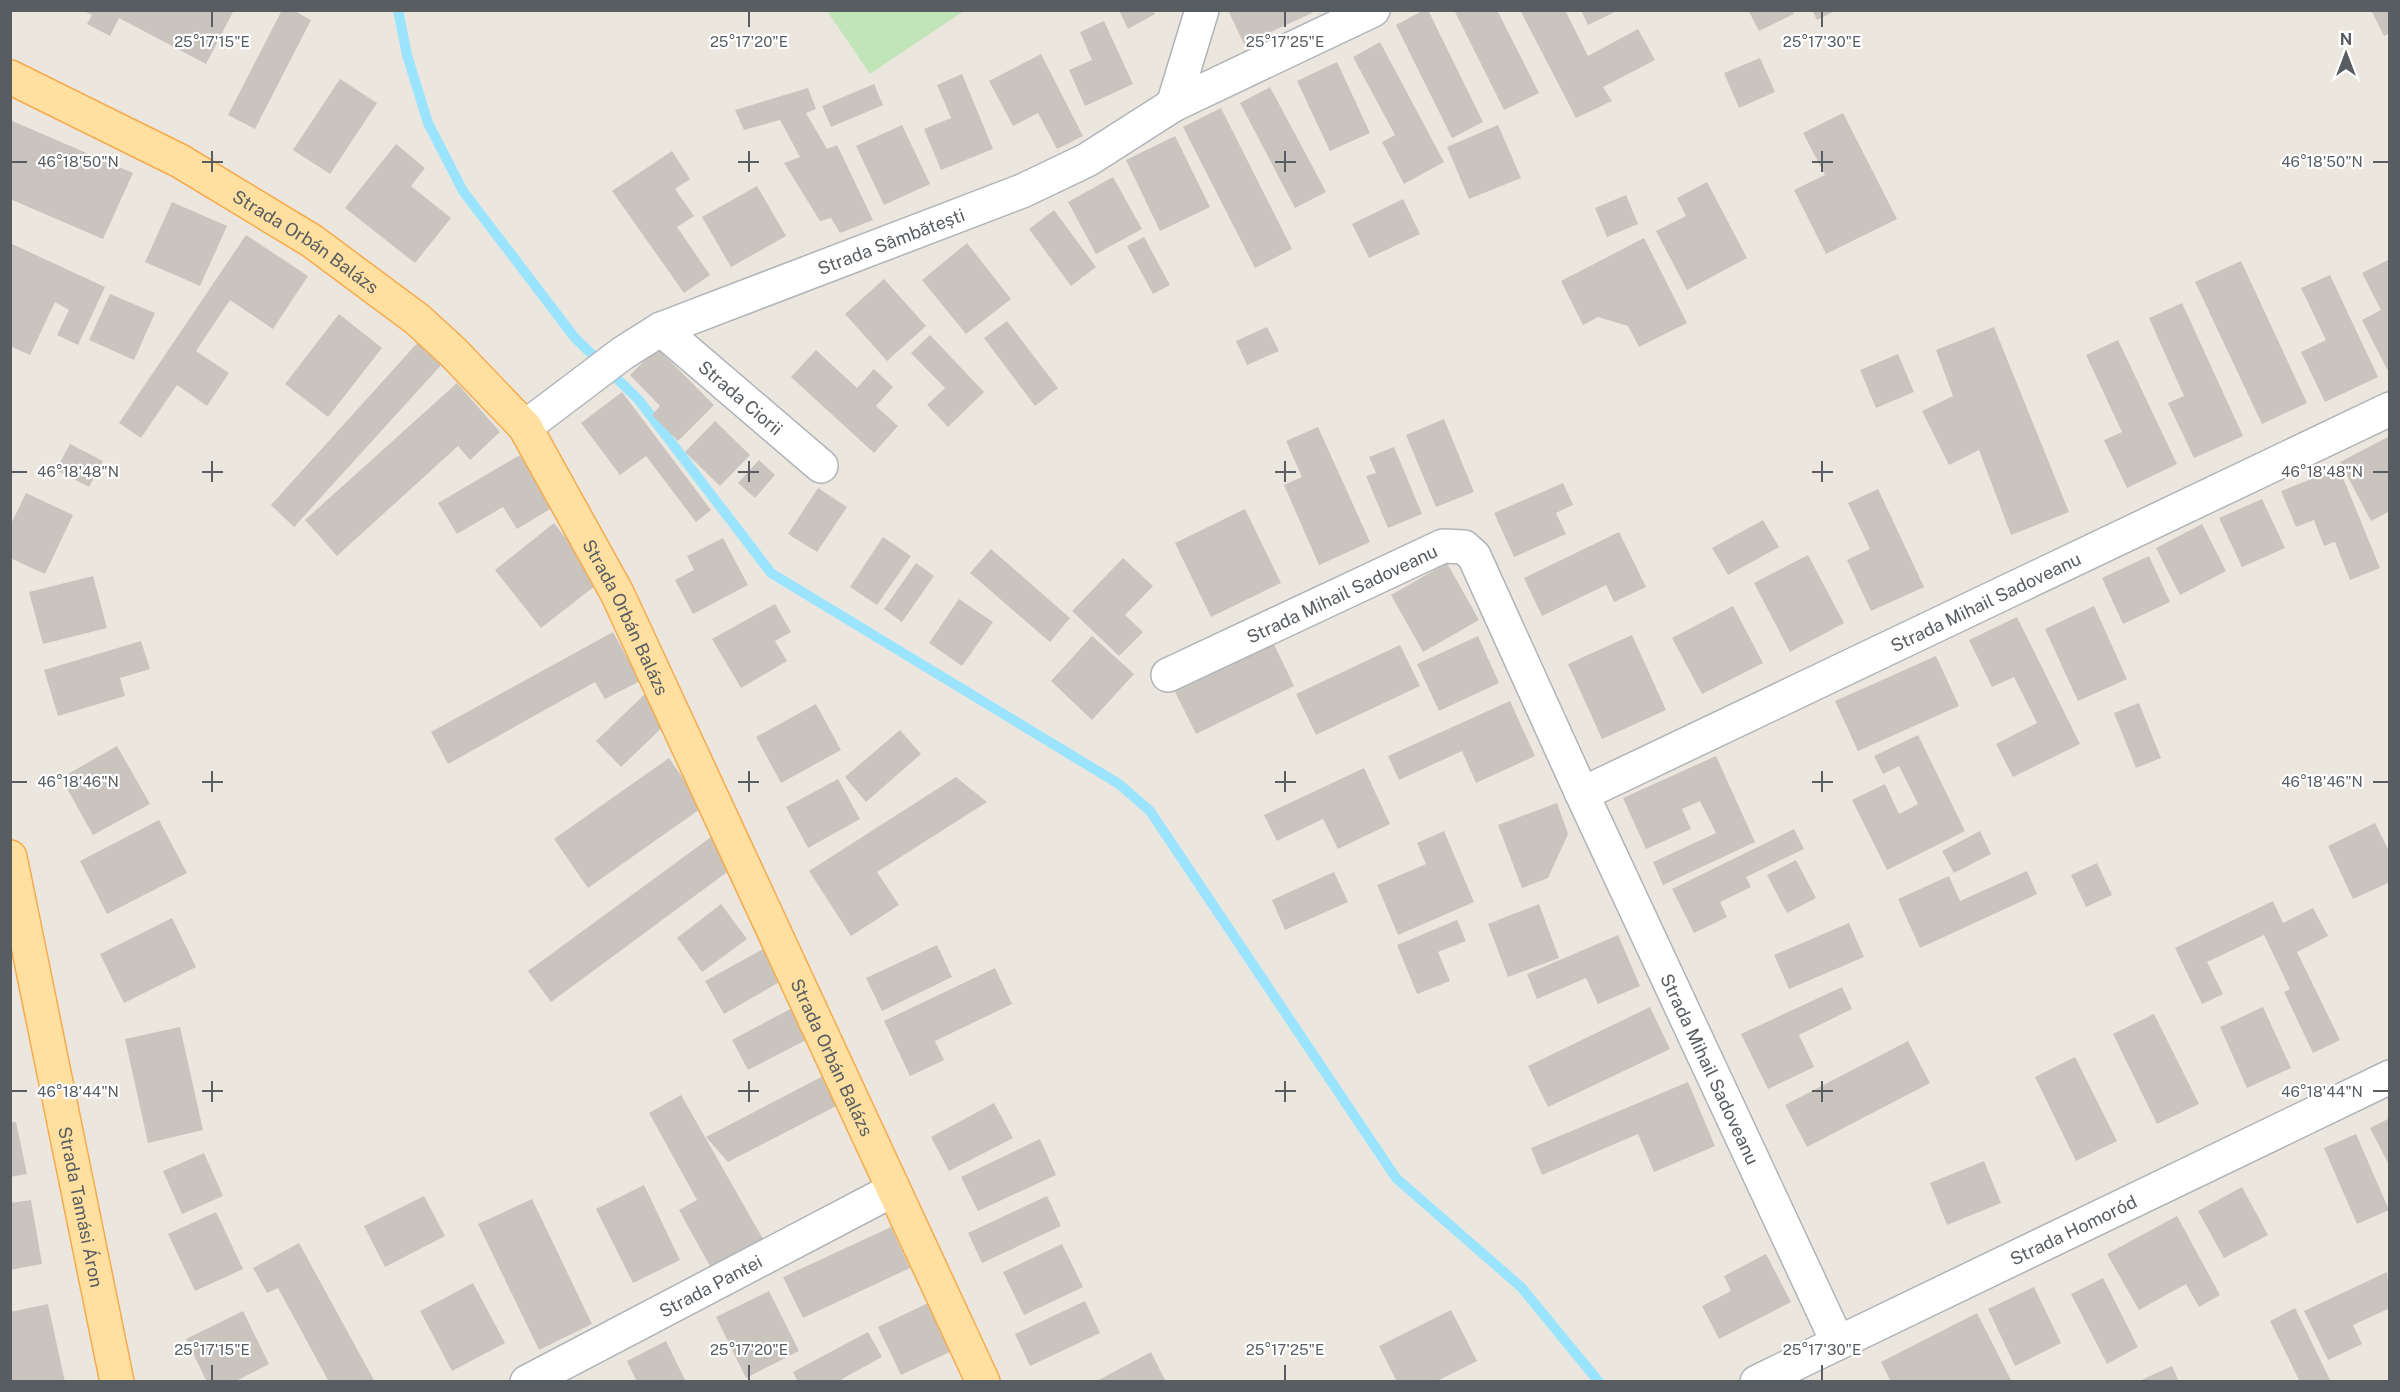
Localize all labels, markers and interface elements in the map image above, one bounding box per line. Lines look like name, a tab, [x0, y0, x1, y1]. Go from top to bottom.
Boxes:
north arrow	[2316, 24, 2376, 84]
text: N	[2340, 30, 2352, 49]
text: 25°17'15"E	[174, 33, 250, 50]
text: 25°17'20"E	[710, 33, 788, 50]
text: 25°17'25"E	[1246, 33, 1324, 50]
text: 25°17'30"E	[1783, 33, 1861, 50]
text: 46°18'50"N	[37, 153, 119, 170]
text: 46°18'50"N	[2281, 153, 2363, 170]
street label: Strada Orbán Balázs	[229, 185, 383, 297]
street label: Strada Sâmbătești	[815, 203, 967, 279]
street label: Strada Ciorii	[695, 356, 787, 439]
text: 46°18'48"N	[37, 463, 119, 480]
text: 46°18'48"N	[2281, 463, 2363, 480]
street label: Strada Orbán Balázs	[579, 535, 673, 698]
street label: Strada Mihail Sadoveanu	[1243, 540, 1441, 647]
street label: Strada Mihail Sadoveanu	[1887, 547, 2084, 656]
text: 46°18'46"N	[37, 773, 119, 790]
text: 46°18'46"N	[2281, 773, 2363, 790]
street label: Strada Mihail Sadoveanu	[1657, 970, 1764, 1168]
street label: Strada Orbán Balázs	[787, 975, 878, 1139]
text: 46°18'44"N	[37, 1083, 119, 1100]
text: 46°18'44"N	[2281, 1083, 2363, 1100]
street label: Strada Tamási Áron	[55, 1124, 108, 1289]
street label: Strada Homoród	[2007, 1190, 2140, 1269]
street label: Strada Pantei	[655, 1250, 765, 1321]
text: 25°17'15"E	[174, 1341, 250, 1358]
text: 25°17'20"E	[710, 1341, 788, 1358]
text: 25°17'25"E	[1246, 1341, 1324, 1358]
text: 25°17'30"E	[1783, 1341, 1861, 1358]

